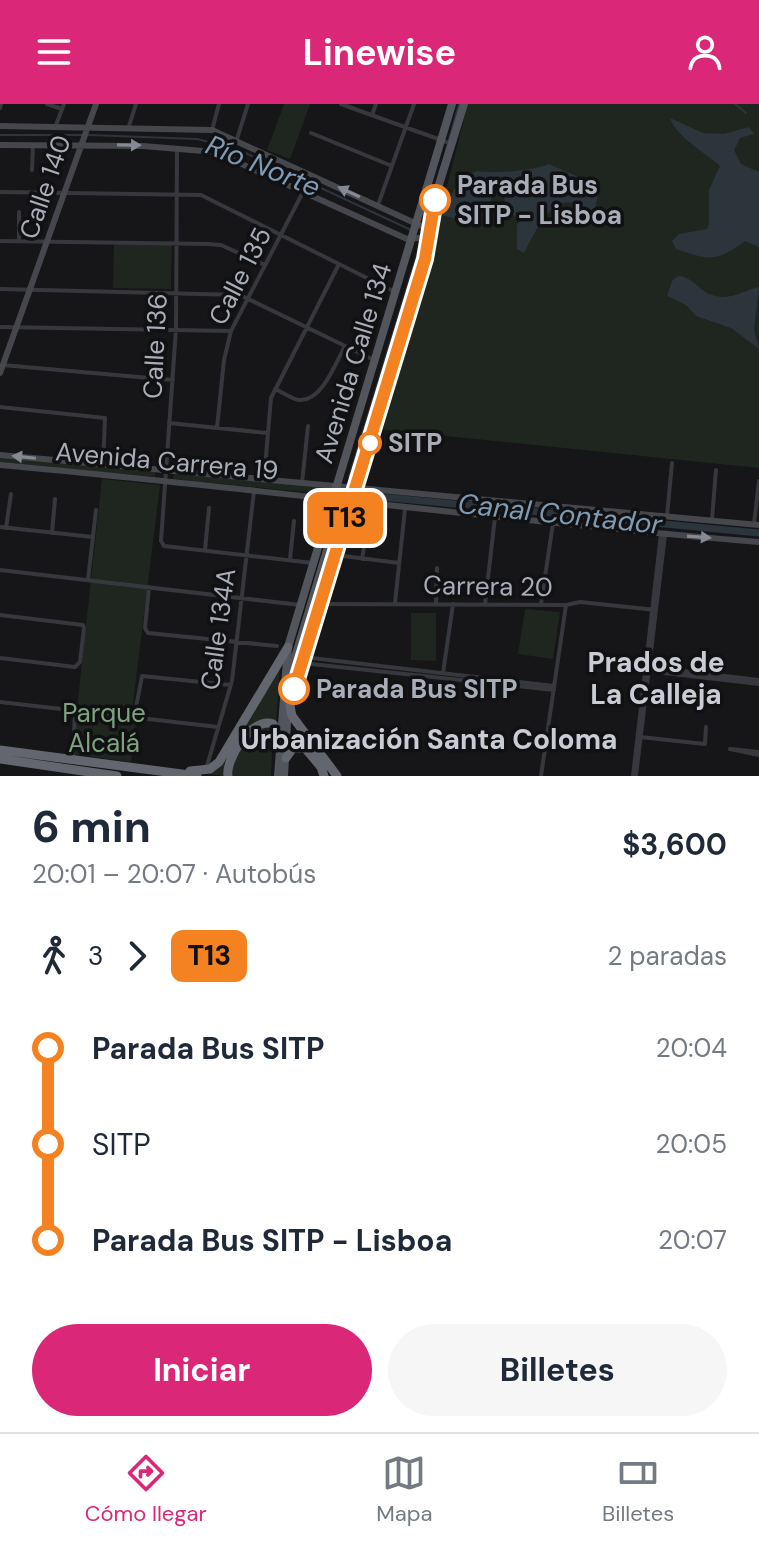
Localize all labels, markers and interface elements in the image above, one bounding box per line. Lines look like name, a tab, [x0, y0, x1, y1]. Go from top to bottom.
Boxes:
text: Linewise	[303, 29, 456, 76]
icon: menu	[32, 30, 76, 74]
icon: person	[683, 30, 727, 74]
water label: Río Norte	[200, 126, 326, 206]
street label: Calle 140	[11, 131, 79, 243]
one-way arrow	[117, 139, 142, 152]
place label: Parada Bus SITP - Lisboa	[457, 168, 622, 232]
one-way arrow	[337, 185, 361, 198]
marker: Parada Bus SITP - Lisboa	[420, 185, 450, 215]
street label: Calle 135	[201, 221, 279, 331]
street label: Avenida Calle 134	[306, 259, 400, 467]
street label: Calle 136	[135, 292, 175, 400]
place label: SITP	[388, 426, 442, 460]
marker: SITP	[359, 432, 381, 454]
street label: Avenida Carrera 19	[54, 434, 280, 488]
one-way arrow	[11, 450, 36, 463]
water label: Canal Contador	[456, 485, 664, 543]
line badge: T13	[299, 492, 391, 544]
text: T13	[323, 499, 367, 536]
one-way arrow	[687, 531, 712, 544]
street label: Calle 134A	[193, 566, 243, 692]
street label: Carrera 20	[423, 568, 553, 604]
district label: Prados de La Calleja	[587, 644, 725, 713]
place label: Parada Bus SITP	[316, 672, 517, 706]
marker: Parada Bus SITP	[279, 674, 309, 704]
park label: Parque Alcalá	[62, 696, 146, 760]
district label: Urbanización Santa Coloma	[241, 721, 617, 758]
text: 6 min	[32, 798, 151, 856]
text: $3,600	[622, 825, 727, 864]
text: 20:01 – 20:07 · Autobús	[32, 857, 316, 891]
icon: walk	[32, 934, 76, 978]
icon: forward	[115, 934, 159, 978]
text: T13	[187, 937, 231, 974]
text: 3	[88, 939, 103, 973]
text: 2 paradas	[607, 939, 727, 973]
text: Parada Bus SITP	[92, 1029, 324, 1068]
text: 20:04	[656, 1031, 727, 1065]
text: SITP	[92, 1125, 151, 1164]
text: 20:05	[656, 1127, 727, 1161]
text: Parada Bus SITP - Lisboa	[92, 1221, 452, 1260]
text: 20:07	[658, 1223, 727, 1257]
button: Iniciar	[32, 1324, 372, 1416]
button: Billetes	[388, 1324, 727, 1416]
tab: Cómo llegar	[85, 1451, 207, 1528]
tab: Mapa	[376, 1451, 432, 1528]
tab: Billetes	[602, 1451, 674, 1528]

